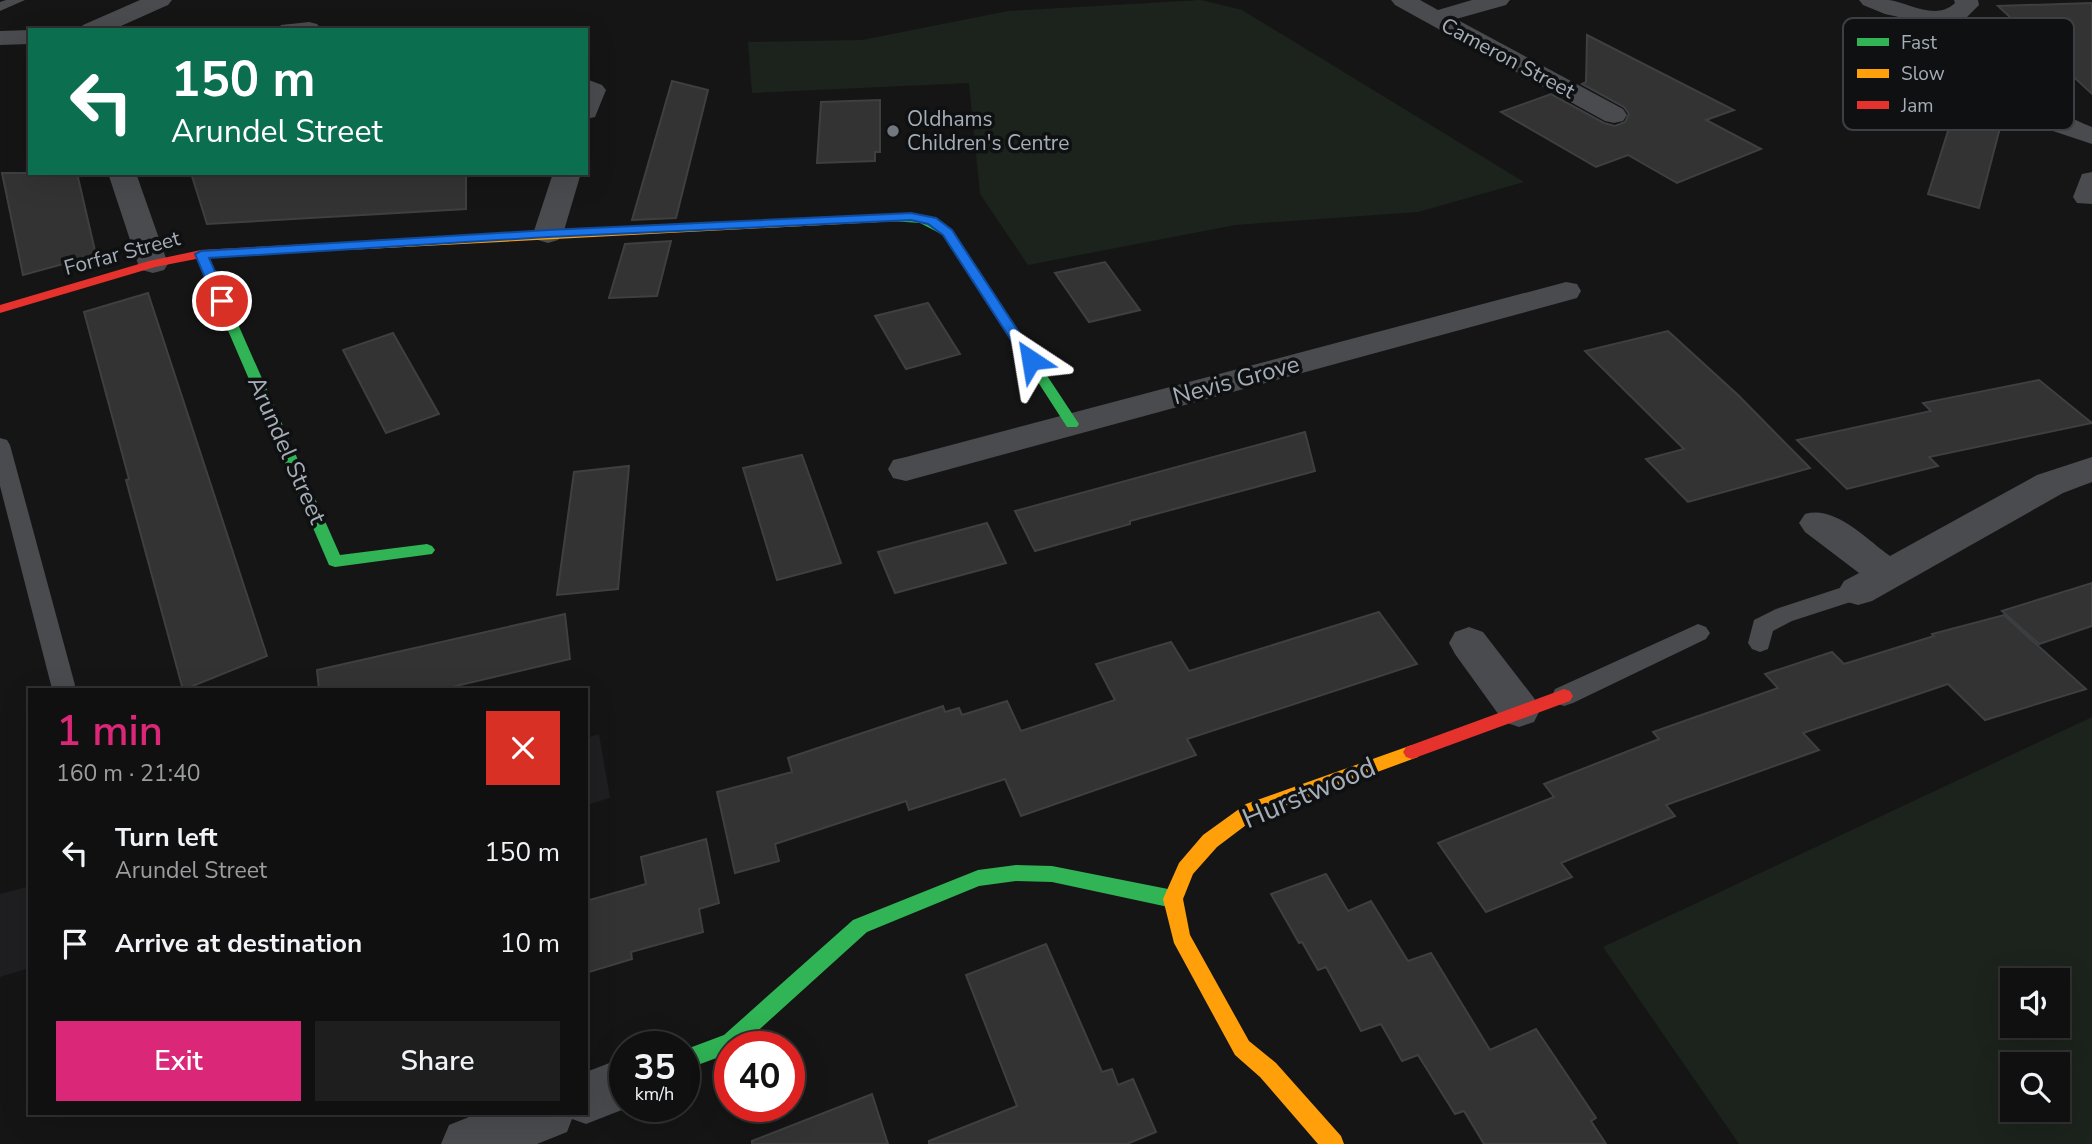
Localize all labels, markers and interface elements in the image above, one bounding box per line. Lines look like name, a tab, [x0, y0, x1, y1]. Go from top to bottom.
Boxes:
street label: Cameron Street	[1436, 11, 1580, 105]
legend	[1843, 18, 2074, 130]
text: Fast	[1901, 30, 1937, 56]
text: 150 m	[171, 46, 315, 113]
icon: left	[56, 56, 147, 147]
text: Slow	[1901, 61, 1945, 87]
text: Jam	[1900, 93, 1934, 119]
place label: Oldhams Children's Centre	[907, 105, 1069, 157]
text: Arundel Street	[171, 110, 383, 153]
marker: Oldhams Children's Centre	[885, 123, 901, 139]
street label: Forfar Street	[61, 224, 184, 282]
pin	[192, 271, 252, 331]
icon: arrive	[203, 282, 241, 320]
position arrow	[994, 323, 1068, 397]
street label: Nevis Grove	[1169, 348, 1303, 412]
street label: Arundel Street	[240, 371, 334, 530]
text: 1 min	[56, 703, 163, 760]
button: close	[486, 711, 560, 785]
street label: Hurstwood	[1237, 748, 1381, 838]
text: 160 m · 21:40	[56, 758, 201, 789]
text: Turn left	[115, 820, 218, 855]
icon: left	[56, 834, 94, 872]
text: 150 m	[484, 835, 560, 870]
text: Arundel Street	[115, 855, 267, 886]
icon: arrive	[56, 925, 94, 963]
text: Arrive at destination	[115, 926, 362, 961]
text: 10 m	[500, 926, 560, 961]
map controls	[2000, 968, 2070, 1122]
button: sound	[2000, 968, 2070, 1038]
button: Exit	[56, 1021, 301, 1101]
button: Share	[315, 1021, 560, 1101]
speed limit sign: 40	[714, 1031, 805, 1122]
text: 35	[633, 1044, 676, 1091]
button: search	[2000, 1052, 2070, 1122]
text: km/h	[635, 1082, 674, 1106]

